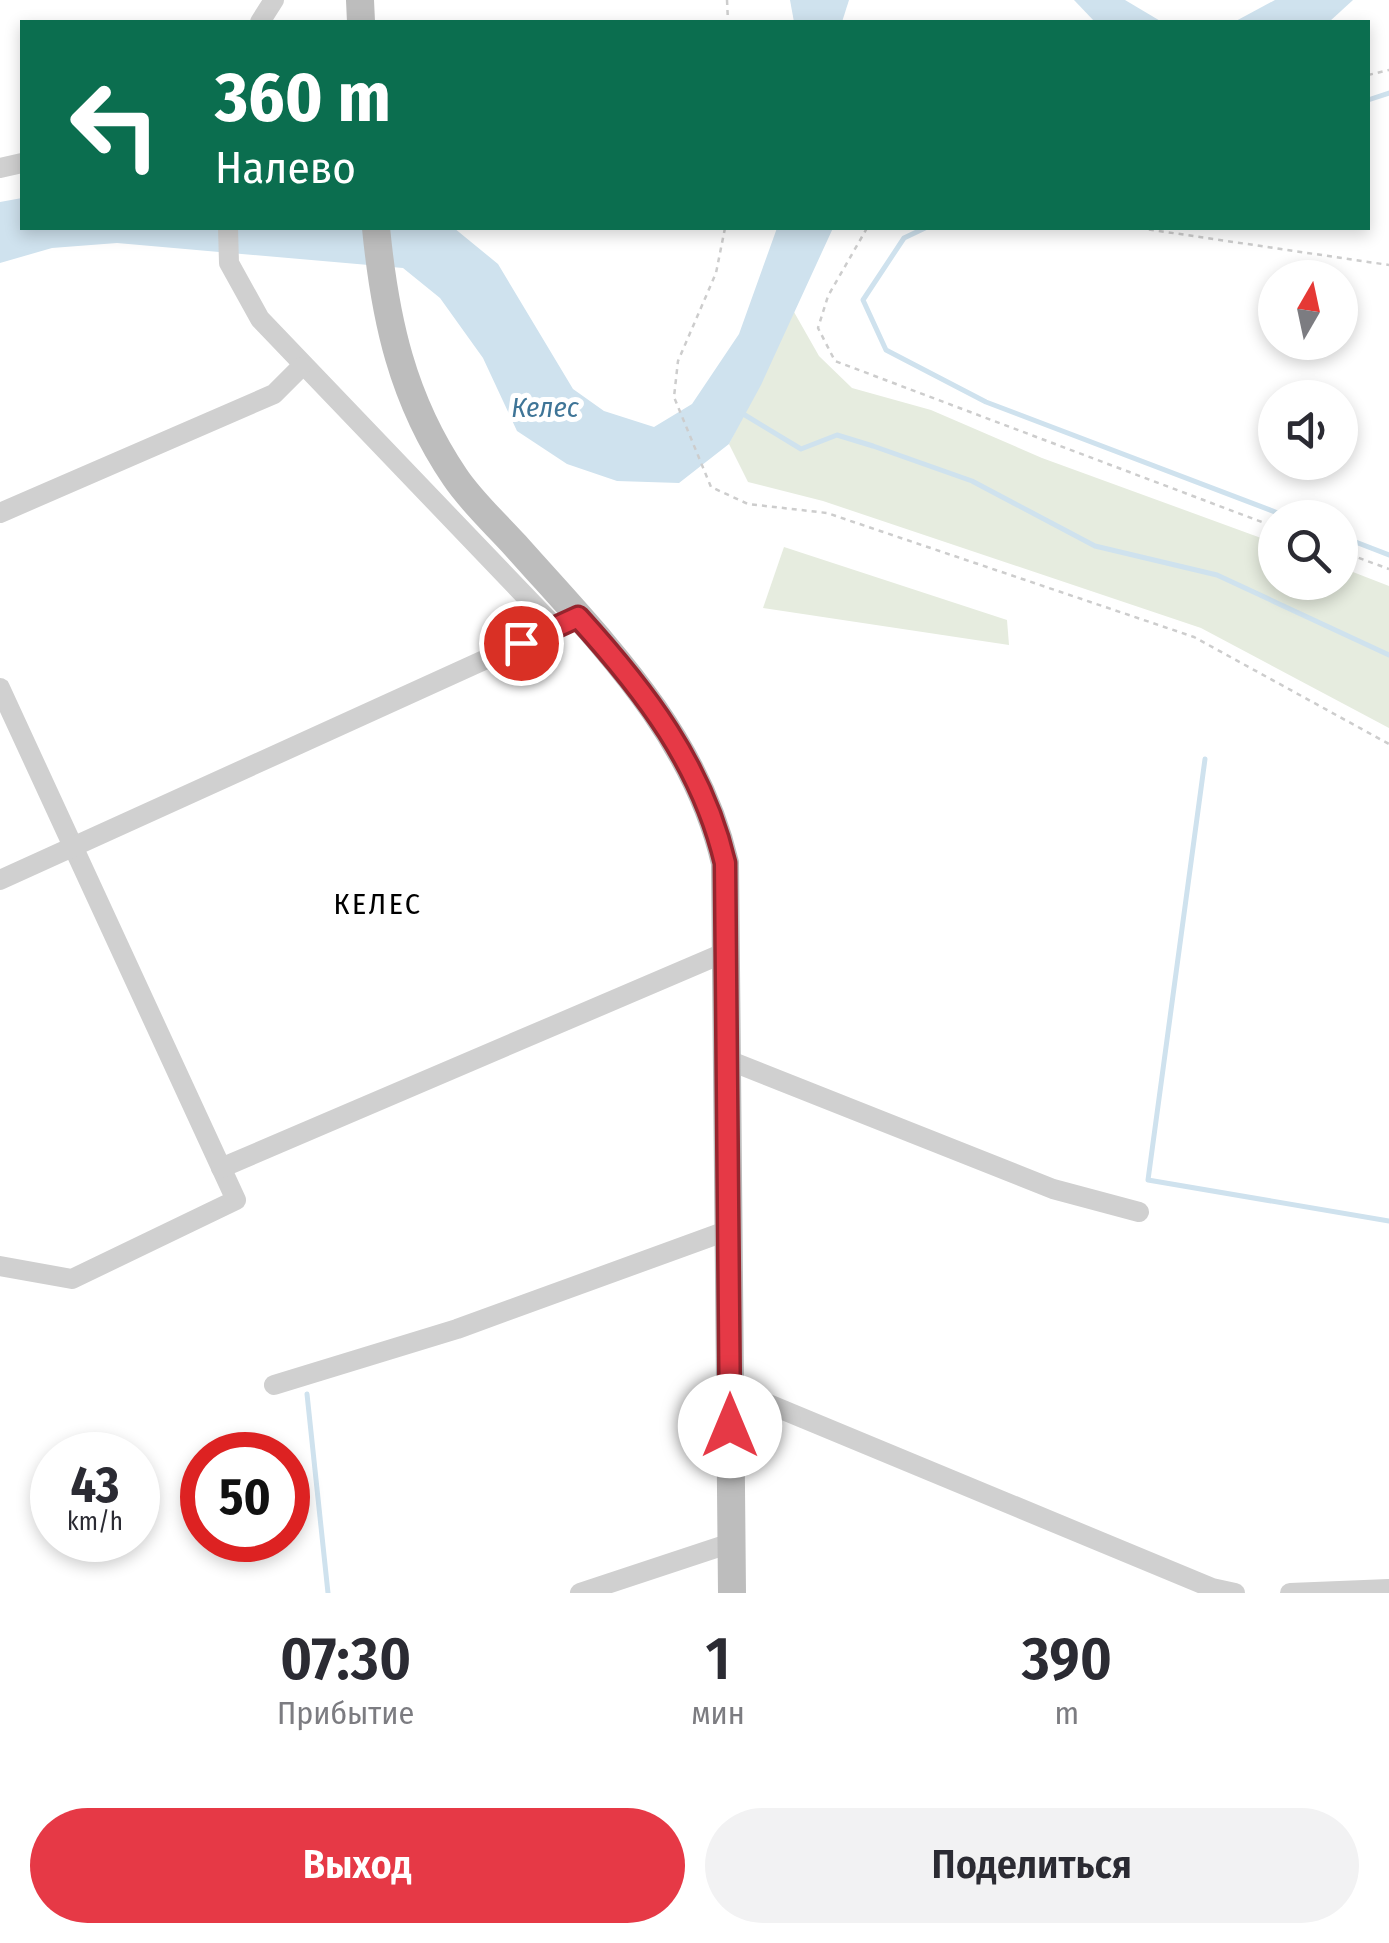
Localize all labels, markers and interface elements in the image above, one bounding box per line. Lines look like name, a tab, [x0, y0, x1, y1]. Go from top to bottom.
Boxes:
text: 360 m	[215, 56, 391, 140]
icon: left	[50, 60, 180, 190]
text: Налево	[215, 141, 356, 195]
north arrow	[1258, 260, 1358, 360]
map controls	[1258, 260, 1358, 600]
button: sound	[1258, 380, 1358, 480]
water label: Келес	[511, 391, 580, 424]
button: search	[1258, 500, 1358, 600]
pin	[479, 601, 564, 686]
icon: arrive	[494, 616, 549, 671]
district label: КЕЛЕС	[333, 886, 423, 922]
position arrow	[678, 1374, 782, 1478]
speed limit sign: 50	[180, 1432, 310, 1562]
text: 43	[71, 1455, 119, 1515]
text: km/h	[67, 1507, 123, 1537]
text: 07:30	[280, 1623, 411, 1695]
text: 1	[706, 1623, 730, 1695]
text: 390	[1022, 1623, 1112, 1695]
text: Прибытие	[277, 1694, 414, 1732]
text: мин	[691, 1694, 745, 1732]
text: m	[1055, 1694, 1079, 1732]
button: Выход	[30, 1808, 685, 1923]
button: Поделиться	[705, 1808, 1359, 1923]

